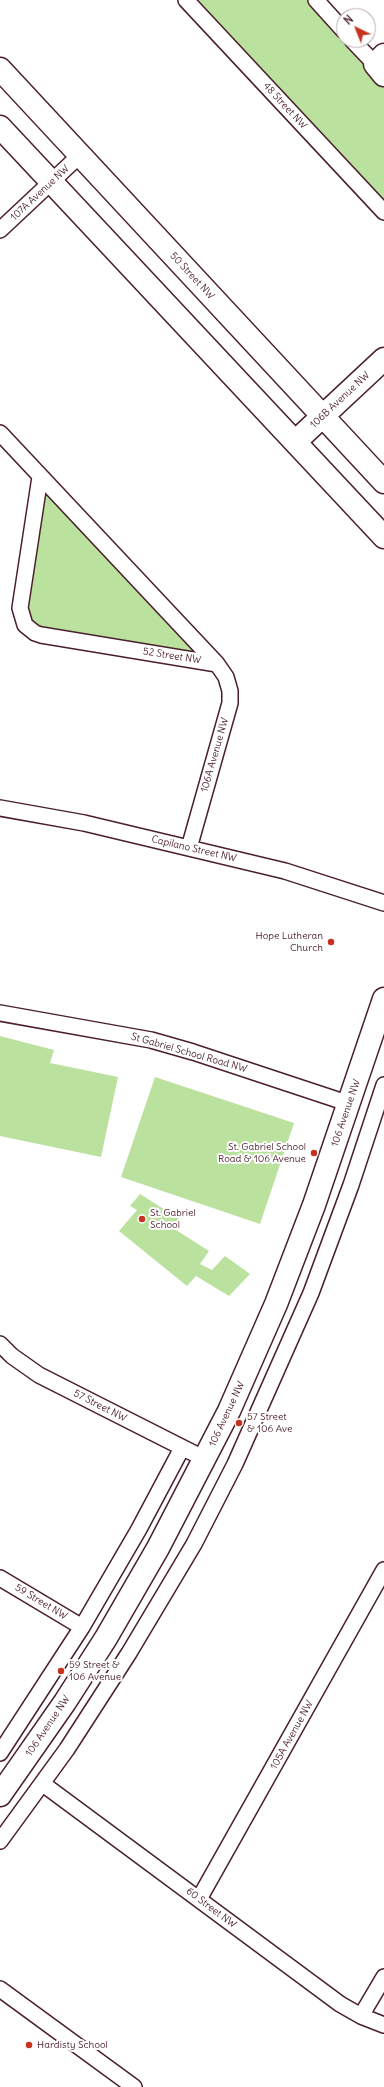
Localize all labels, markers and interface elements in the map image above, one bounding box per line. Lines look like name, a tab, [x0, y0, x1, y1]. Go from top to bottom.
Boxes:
north arrow	[336, 8, 376, 48]
text: N	[341, 12, 356, 28]
street label: 48 Street NW	[260, 80, 310, 132]
street label: 107A Avenue NW	[8, 163, 72, 223]
street label: 50 Street NW	[167, 250, 217, 302]
street label: 106B Avenue NW	[308, 369, 372, 431]
street label: 52 Street NW	[142, 645, 202, 667]
street label: 106A Avenue NW	[199, 716, 231, 794]
street label: Capilano Street NW	[150, 833, 238, 865]
place label: Hope Lutheran Church	[256, 930, 323, 954]
marker: Hope Lutheran Church	[326, 937, 336, 947]
street label: St Gabriel School Road NW	[130, 1031, 248, 1075]
street label: 106 Avenue NW	[329, 1078, 363, 1148]
place label: St. Gabriel School Road & 106 Avenue	[218, 1141, 306, 1164]
marker: St. Gabriel School Road & 106 Avenue	[309, 1148, 319, 1158]
place label: St. Gabriel School	[150, 1207, 196, 1230]
marker: St. Gabriel School	[137, 1214, 147, 1224]
street label: 106 Avenue NW	[207, 1379, 247, 1449]
street label: 57 Street NW	[71, 1387, 129, 1425]
place label: 57 Street & 106 Ave	[247, 1411, 292, 1434]
marker: 57 Street & 106 Ave	[234, 1418, 244, 1428]
street label: 59 Street NW	[13, 1582, 69, 1622]
place label: 59 Street & 106 Avenue	[69, 1659, 121, 1682]
marker: 59 Street & 106 Avenue	[56, 1666, 66, 1676]
street label: 106 Avenue NW	[23, 1693, 73, 1759]
street label: 105A Avenue NW	[268, 1698, 316, 1772]
street label: 60 Street NW	[184, 1885, 238, 1931]
place label: Hardisty School	[37, 2039, 108, 2051]
marker: Hardisty School	[24, 2040, 34, 2050]

